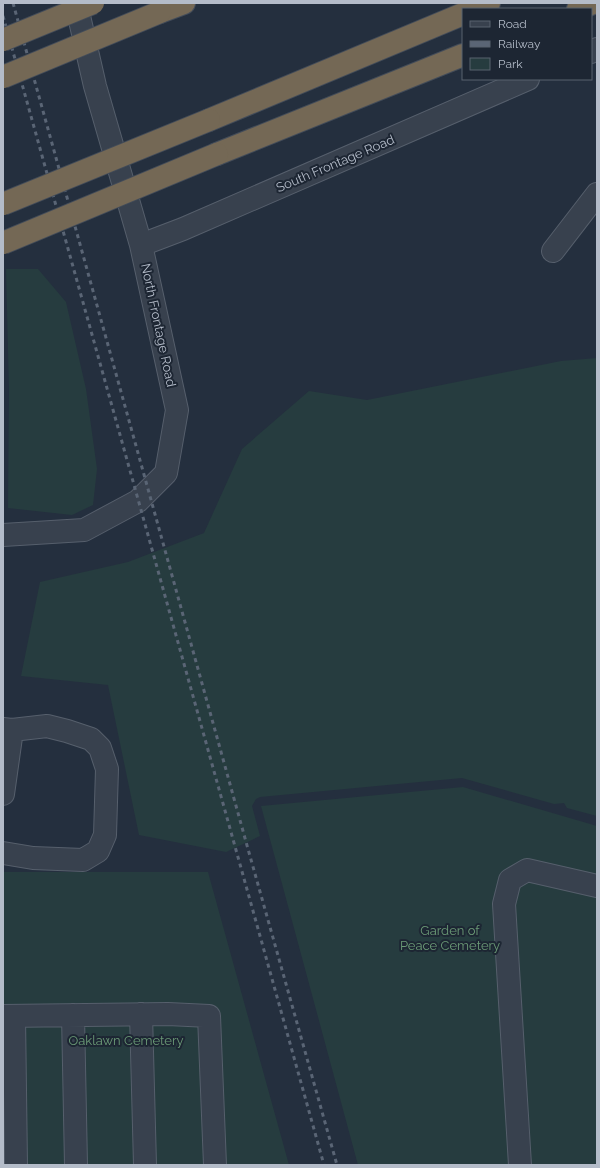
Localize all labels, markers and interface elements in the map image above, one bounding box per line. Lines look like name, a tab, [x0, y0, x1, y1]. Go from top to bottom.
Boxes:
legend	[462, 8, 592, 80]
text: Road	[498, 17, 527, 31]
text: Railway	[498, 37, 541, 51]
text: Park	[498, 57, 523, 71]
street label: South Frontage Road	[274, 132, 397, 195]
street label: North Frontage Road	[138, 262, 179, 388]
park label: Garden of Peace Cemetery	[400, 923, 500, 953]
park label: Oaklawn Cemetery	[68, 1033, 184, 1048]

